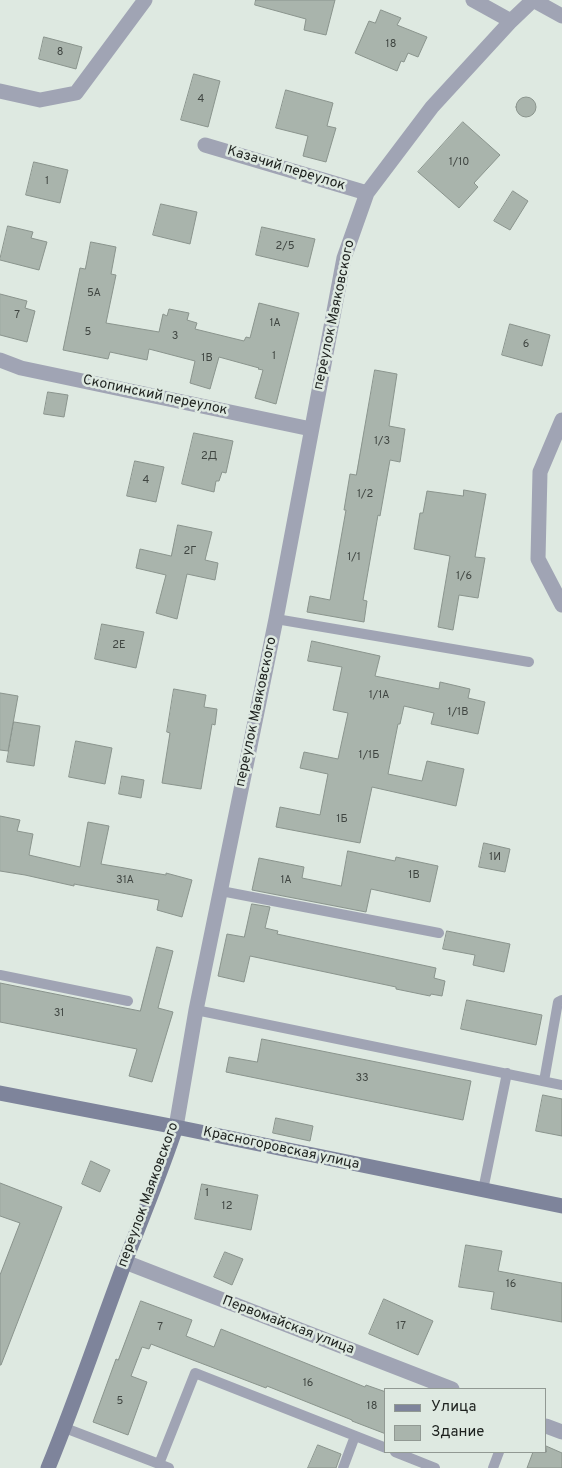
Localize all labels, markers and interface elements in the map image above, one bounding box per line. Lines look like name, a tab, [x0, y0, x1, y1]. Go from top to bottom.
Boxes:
house number: 18	[386, 38, 396, 52]
house number: 8	[57, 46, 63, 60]
house number: 4	[198, 93, 204, 107]
street label: Казачий переулок	[225, 143, 347, 195]
house number: 1/10	[449, 156, 469, 170]
house number: 1	[45, 175, 49, 189]
street label: переулок Маяковского	[311, 239, 359, 391]
house number: 2/5	[276, 240, 294, 254]
house number: 5А	[87, 287, 101, 301]
house number: 7	[14, 309, 20, 323]
house number: 1А	[269, 317, 281, 331]
house number: 5	[85, 326, 91, 340]
house number: 3	[172, 330, 178, 344]
house number: 6	[523, 338, 529, 352]
house number: 1	[272, 350, 276, 364]
house number: 1В	[201, 352, 213, 366]
street label: Скопинский переулок	[81, 372, 229, 420]
house number: 1/3	[374, 435, 390, 449]
house number: 2Д	[201, 450, 217, 464]
house number: 4	[143, 474, 149, 488]
house number: 1/2	[357, 488, 373, 502]
house number: 2Г	[183, 545, 197, 559]
house number: 1/1	[347, 551, 361, 565]
house number: 1/6	[456, 570, 472, 584]
street label: переулок Маяковского	[233, 636, 281, 788]
house number: 2Е	[112, 639, 126, 653]
house number: 1/1А	[369, 689, 389, 703]
house number: 1/1В	[448, 706, 468, 720]
house number: 1/1Б	[359, 749, 379, 763]
house number: 1Б	[336, 813, 348, 827]
house number: 1И	[489, 851, 501, 865]
house number: 1В	[408, 869, 420, 883]
house number: 31А	[116, 874, 134, 888]
house number: 1А	[280, 874, 292, 888]
house number: 31	[54, 1007, 64, 1021]
house number: 33	[355, 1072, 369, 1086]
street label: переулок Маяковского	[115, 1120, 183, 1270]
street label: Красногоровская улица	[201, 1124, 361, 1174]
house number: 1	[205, 1187, 209, 1201]
house number: 12	[222, 1200, 232, 1214]
house number: 16	[506, 1278, 516, 1292]
street label: Первомайская улица	[220, 1293, 356, 1359]
house number: 17	[396, 1320, 406, 1334]
house number: 7	[157, 1321, 163, 1335]
house number: 16	[303, 1377, 313, 1391]
legend	[384, 1388, 547, 1453]
house number: 5	[117, 1395, 123, 1409]
text: Улица	[431, 1398, 476, 1417]
house number: 18	[367, 1400, 377, 1414]
text: Здание	[431, 1423, 484, 1442]

